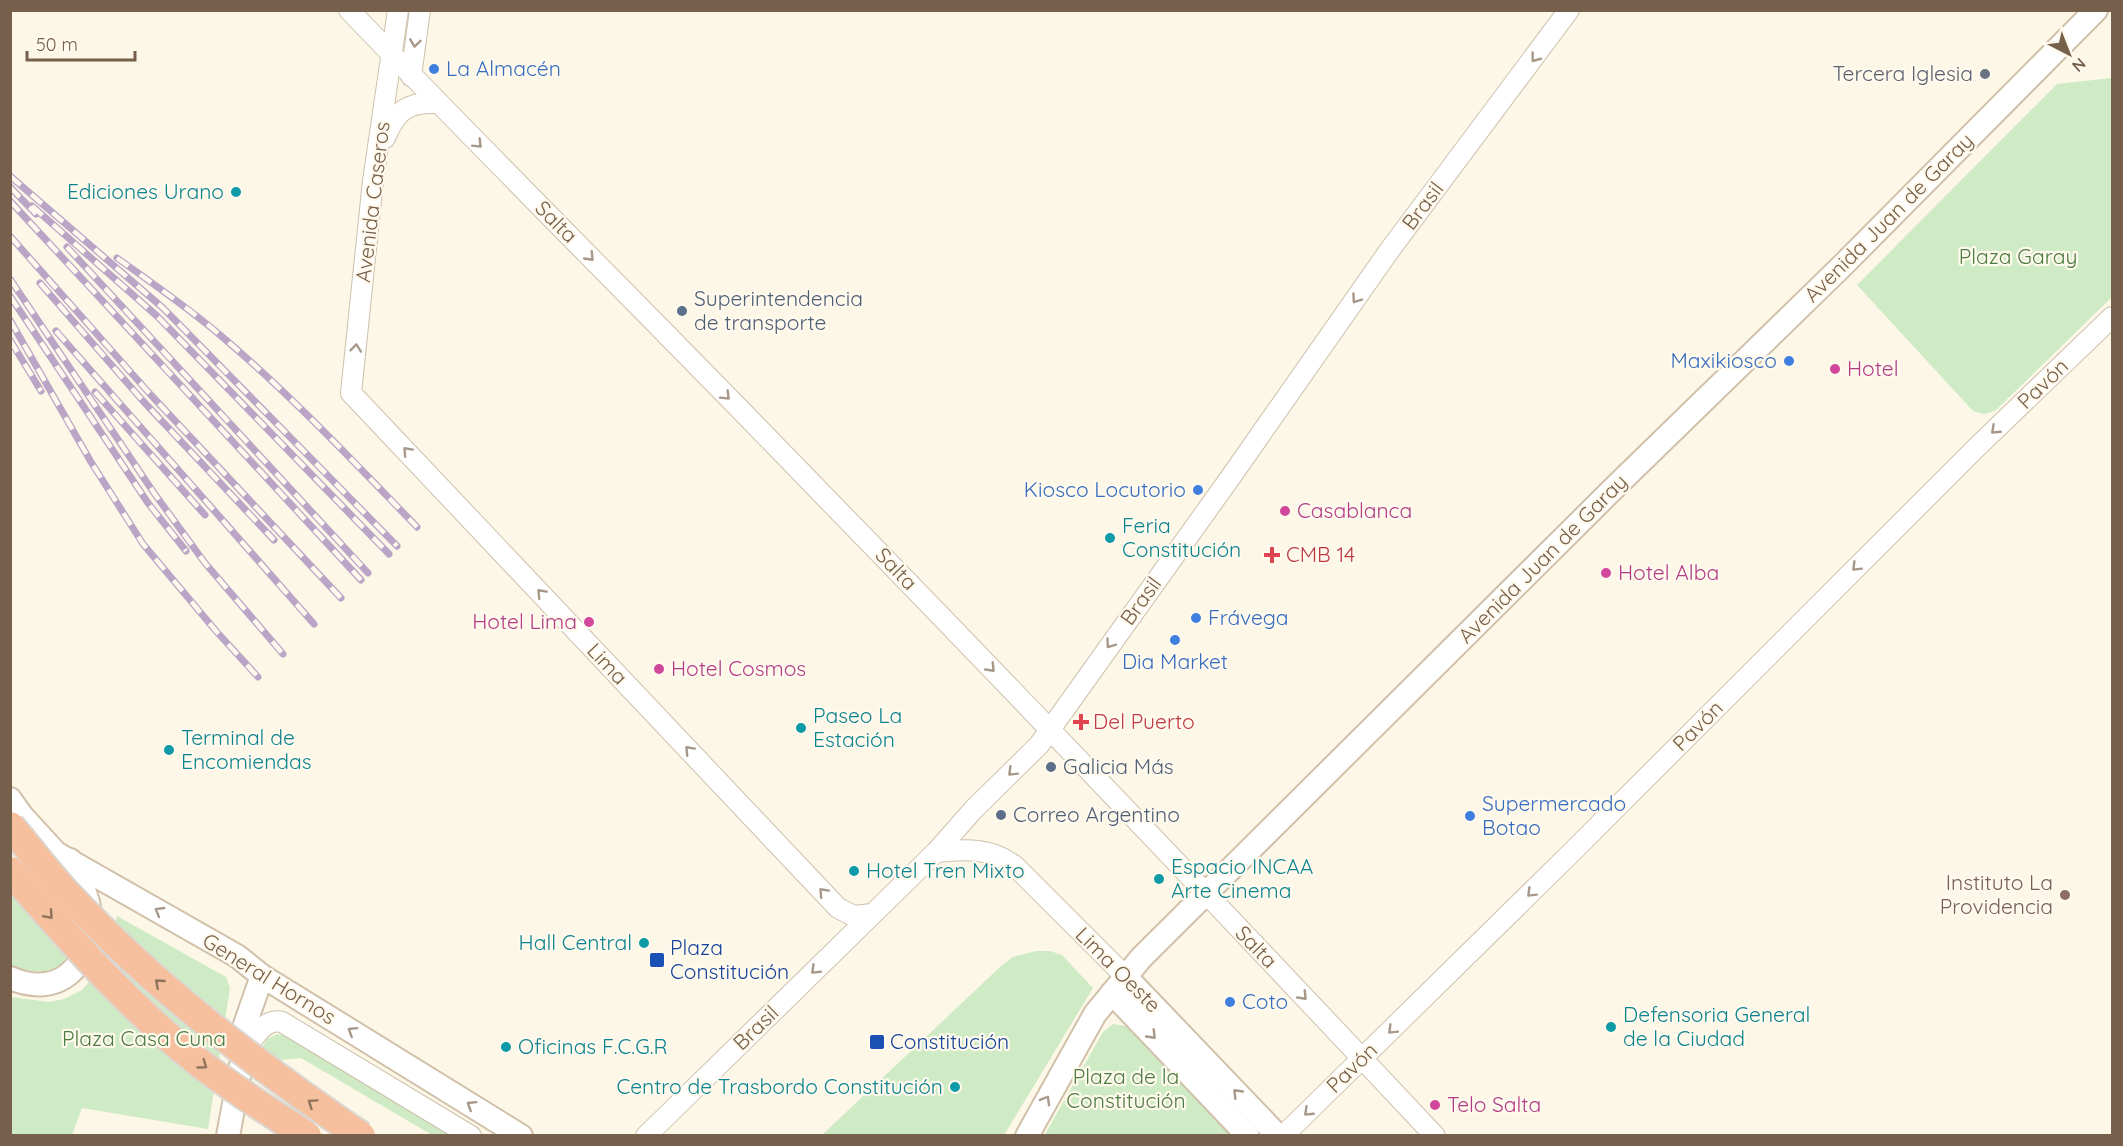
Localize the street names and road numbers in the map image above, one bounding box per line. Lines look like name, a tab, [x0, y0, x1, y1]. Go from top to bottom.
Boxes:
street label: Avenida Caseros	[349, 120, 395, 284]
street label: Avenida Juan de Garay	[1798, 127, 1978, 307]
street label: Brasil	[1396, 176, 1449, 235]
street label: Salta	[530, 195, 583, 248]
street label: Pavón	[2011, 353, 2073, 414]
street label: Avenida Juan de Garay	[1452, 468, 1632, 648]
street label: Salta	[870, 542, 923, 595]
street label: Brasil	[1114, 571, 1166, 630]
street label: Lima	[582, 637, 633, 690]
street label: Pavón	[1667, 695, 1728, 756]
street label: Salta	[1230, 920, 1283, 973]
street label: Lima Oeste	[1071, 921, 1167, 1017]
street label: General Hornos	[198, 927, 341, 1029]
street label: Brasil	[727, 999, 784, 1055]
street label: Pavón	[1320, 1037, 1382, 1098]

